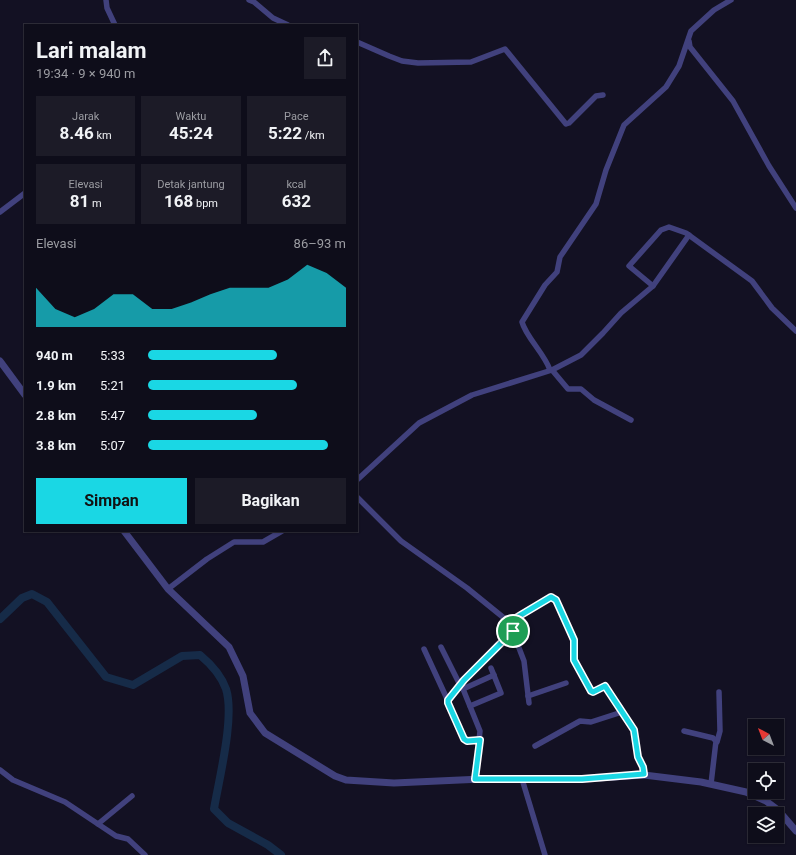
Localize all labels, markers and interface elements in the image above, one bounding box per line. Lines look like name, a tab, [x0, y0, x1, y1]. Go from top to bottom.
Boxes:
button: share	[304, 37, 346, 79]
text: Lari malam	[36, 38, 147, 63]
text: 19:34 · 9 × 940 m	[36, 66, 135, 81]
text: Jarak	[72, 110, 99, 123]
text: Waktu	[176, 110, 206, 123]
text: Pace	[284, 110, 309, 123]
text: 8.46	[60, 123, 94, 143]
text: 45:24	[169, 123, 213, 143]
text: 5:22	[268, 123, 302, 143]
text: km	[94, 129, 112, 142]
text: /km	[302, 129, 325, 142]
text: Elevasi	[69, 178, 103, 191]
text: Detak jantung	[157, 178, 225, 191]
text: kcal	[286, 178, 306, 191]
text: 81	[70, 191, 89, 211]
text: 168	[164, 191, 193, 211]
text: 632	[282, 191, 311, 211]
text: m	[89, 197, 102, 210]
text: bpm	[193, 197, 218, 210]
text: Elevasi	[36, 236, 77, 251]
text: 86–93 m	[294, 236, 346, 251]
text: 940 m	[36, 348, 73, 363]
text: 5:33	[100, 348, 125, 363]
text: 1.9 km	[36, 378, 76, 393]
text: 5:21	[100, 378, 125, 393]
text: 2.8 km	[36, 408, 76, 423]
text: 5:47	[100, 408, 125, 423]
text: 3.8 km	[36, 438, 76, 453]
text: 5:07	[100, 438, 125, 453]
button: Simpan	[36, 478, 187, 524]
button: Bagikan	[195, 478, 346, 524]
pin	[496, 614, 530, 648]
icon: arrive	[502, 620, 524, 642]
north arrow	[748, 719, 784, 755]
map controls	[748, 719, 784, 843]
button: locate	[748, 763, 784, 799]
button: layers	[748, 807, 784, 843]

